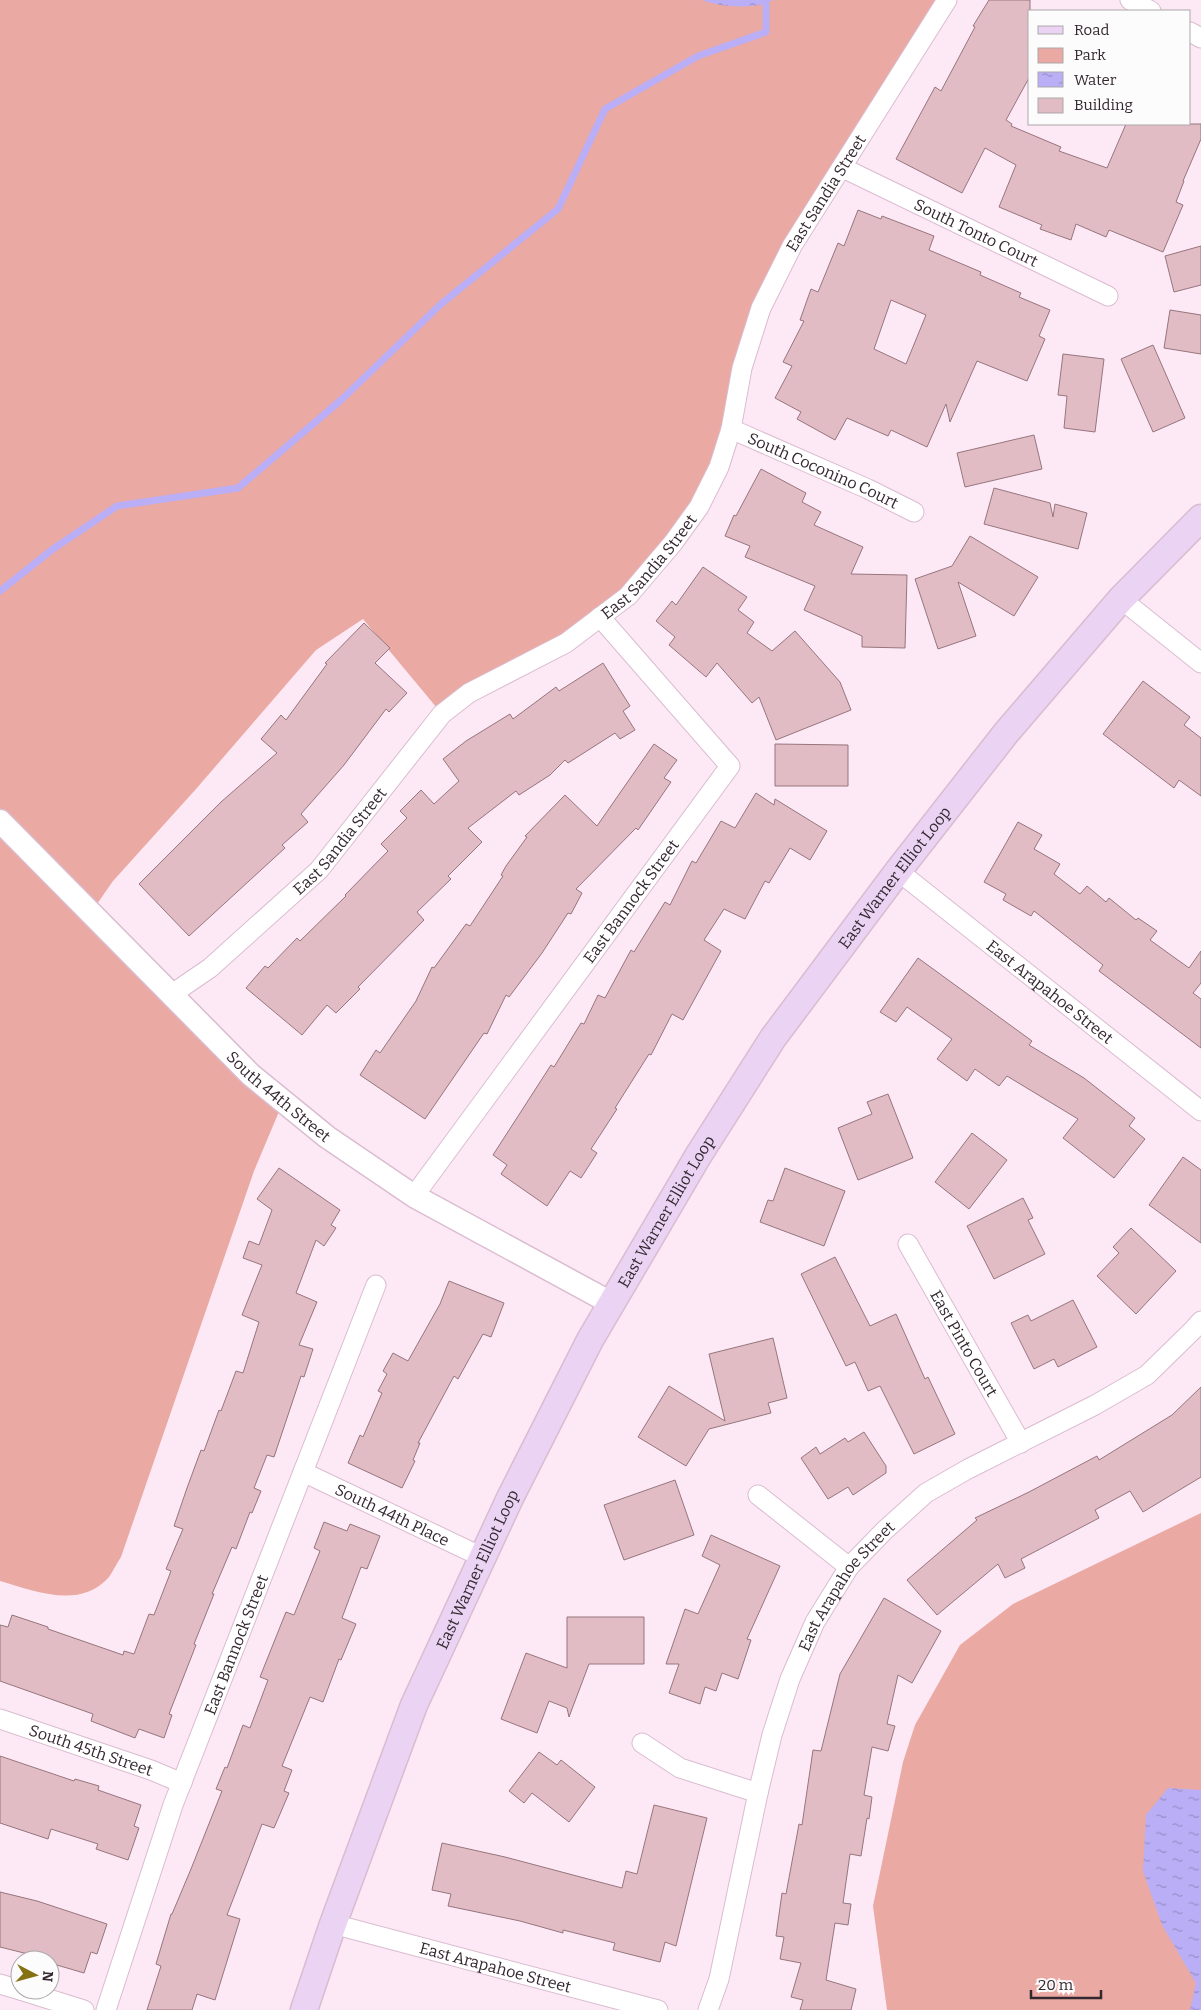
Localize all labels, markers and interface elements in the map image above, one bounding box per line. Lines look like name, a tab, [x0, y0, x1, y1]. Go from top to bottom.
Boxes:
legend	[1028, 10, 1191, 125]
text: Road	[1074, 21, 1109, 39]
text: Park	[1074, 46, 1106, 64]
text: Water	[1074, 71, 1117, 89]
text: Building	[1074, 96, 1133, 114]
street label: East Sandia Street	[782, 131, 869, 255]
street label: South Tonto Court	[911, 194, 1041, 270]
street label: South Coconino Court	[745, 428, 902, 512]
street label: East Sandia Street	[597, 510, 700, 623]
street label: East Sandia Street	[289, 783, 390, 898]
street label: East Warner Elliot Loop	[834, 803, 954, 952]
street label: East Bannock Street	[579, 835, 683, 967]
street label: East Arapahoe Street	[983, 936, 1117, 1047]
street label: South 44th Street	[223, 1047, 335, 1146]
street label: East Warner Elliot Loop	[614, 1132, 718, 1291]
street label: East Pinto Court	[927, 1287, 1002, 1400]
street label: South 44th Place	[332, 1479, 453, 1550]
street label: East Warner Elliot Loop	[432, 1486, 522, 1652]
street label: East Arapahoe Street	[794, 1517, 898, 1654]
street label: East Bannock Street	[200, 1572, 272, 1717]
street label: South 45th Street	[27, 1720, 155, 1779]
street label: East Arapahoe Street	[418, 1938, 573, 1996]
north arrow	[10, 1950, 60, 2000]
scale bar	[1031, 1968, 1101, 2000]
text: N	[38, 1970, 56, 1983]
text: 20 m	[1038, 1976, 1074, 1994]

